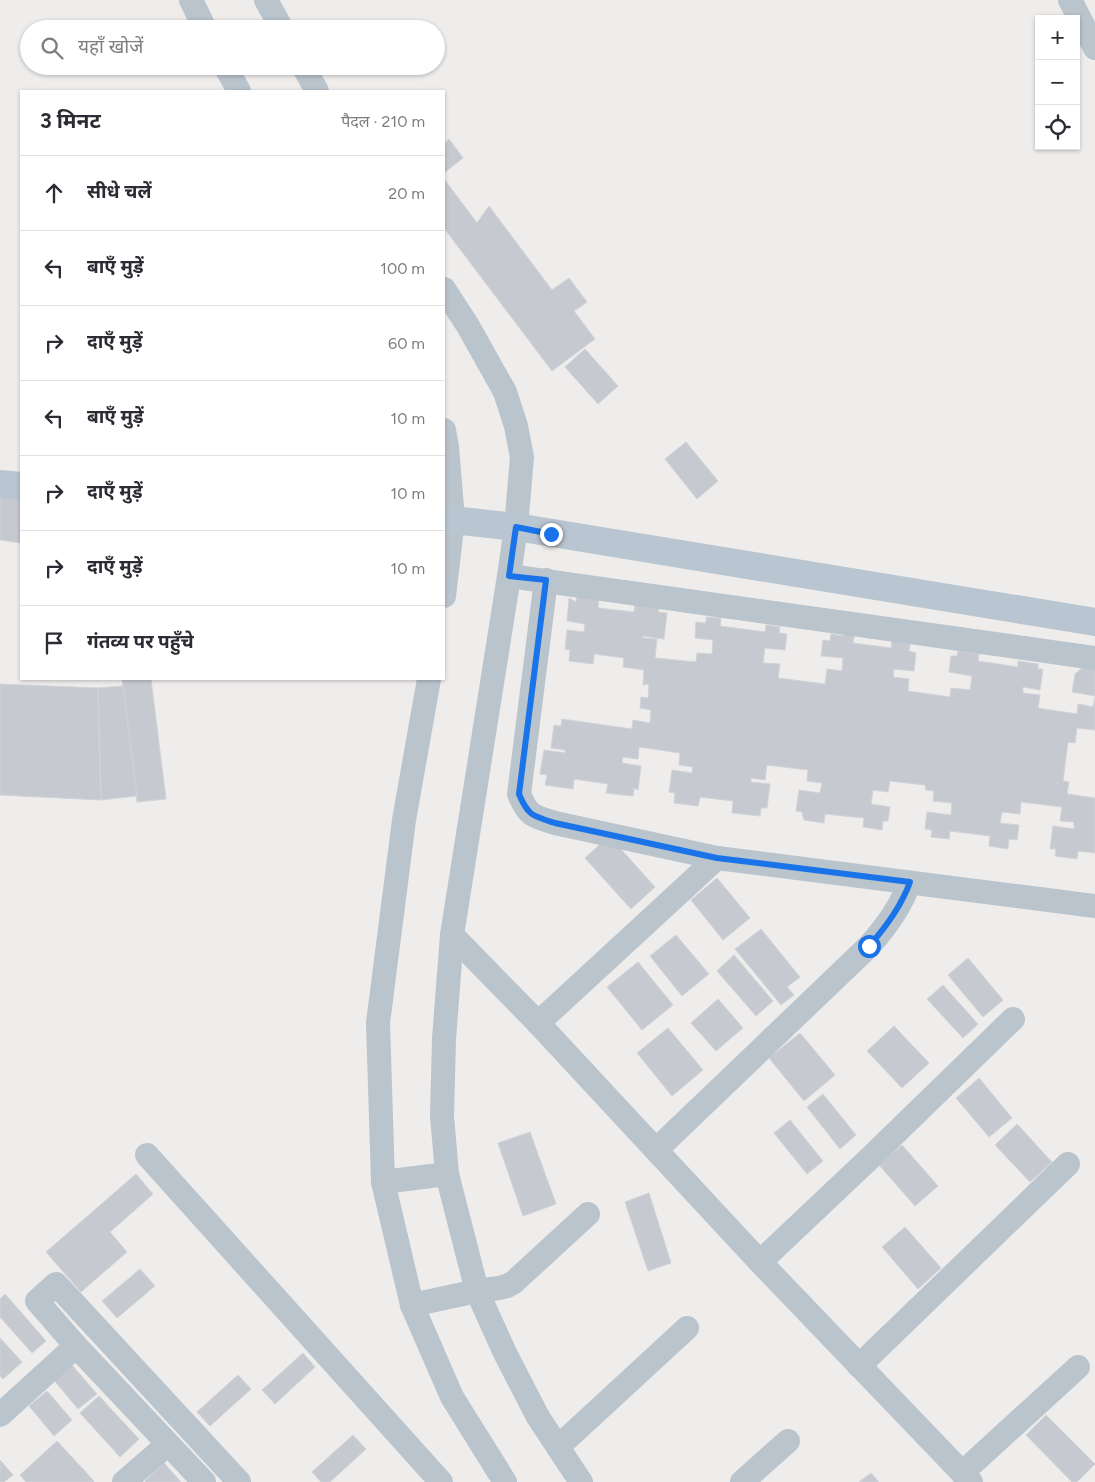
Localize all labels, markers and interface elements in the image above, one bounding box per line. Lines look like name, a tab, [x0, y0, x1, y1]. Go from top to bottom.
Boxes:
map controls	[1035, 15, 1080, 150]
button: +	[1035, 15, 1080, 60]
search box	[20, 20, 445, 75]
icon: search	[38, 34, 66, 62]
text: यहाँ खोजें	[78, 35, 143, 58]
button: −	[1035, 60, 1080, 105]
button: locate	[1035, 105, 1080, 150]
text: 3 मिनट	[40, 108, 101, 133]
text: पैदल · 210 m	[341, 112, 425, 131]
icon: ahead	[40, 179, 68, 207]
text: सीधे चलें	[87, 180, 151, 203]
text: 20 m	[388, 184, 425, 203]
icon: left	[40, 254, 68, 282]
text: बाएँ मुड़ें	[87, 255, 144, 278]
text: 100 m	[380, 259, 425, 278]
icon: right	[40, 329, 68, 357]
text: दाएँ मुड़ें	[87, 330, 143, 353]
text: 60 m	[388, 334, 425, 353]
icon: left	[40, 404, 68, 432]
text: बाएँ मुड़ें	[87, 405, 144, 428]
text: 10 m	[391, 409, 425, 428]
icon: right	[40, 479, 68, 507]
text: दाएँ मुड़ें	[87, 480, 143, 503]
text: 10 m	[391, 484, 425, 503]
route end	[540, 523, 563, 546]
icon: right	[40, 554, 68, 582]
text: दाएँ मुड़ें	[87, 555, 143, 578]
text: 10 m	[391, 559, 425, 578]
icon: arrive	[40, 629, 68, 657]
text: गंतव्य पर पहुँचे	[87, 630, 194, 653]
route start	[858, 935, 881, 958]

